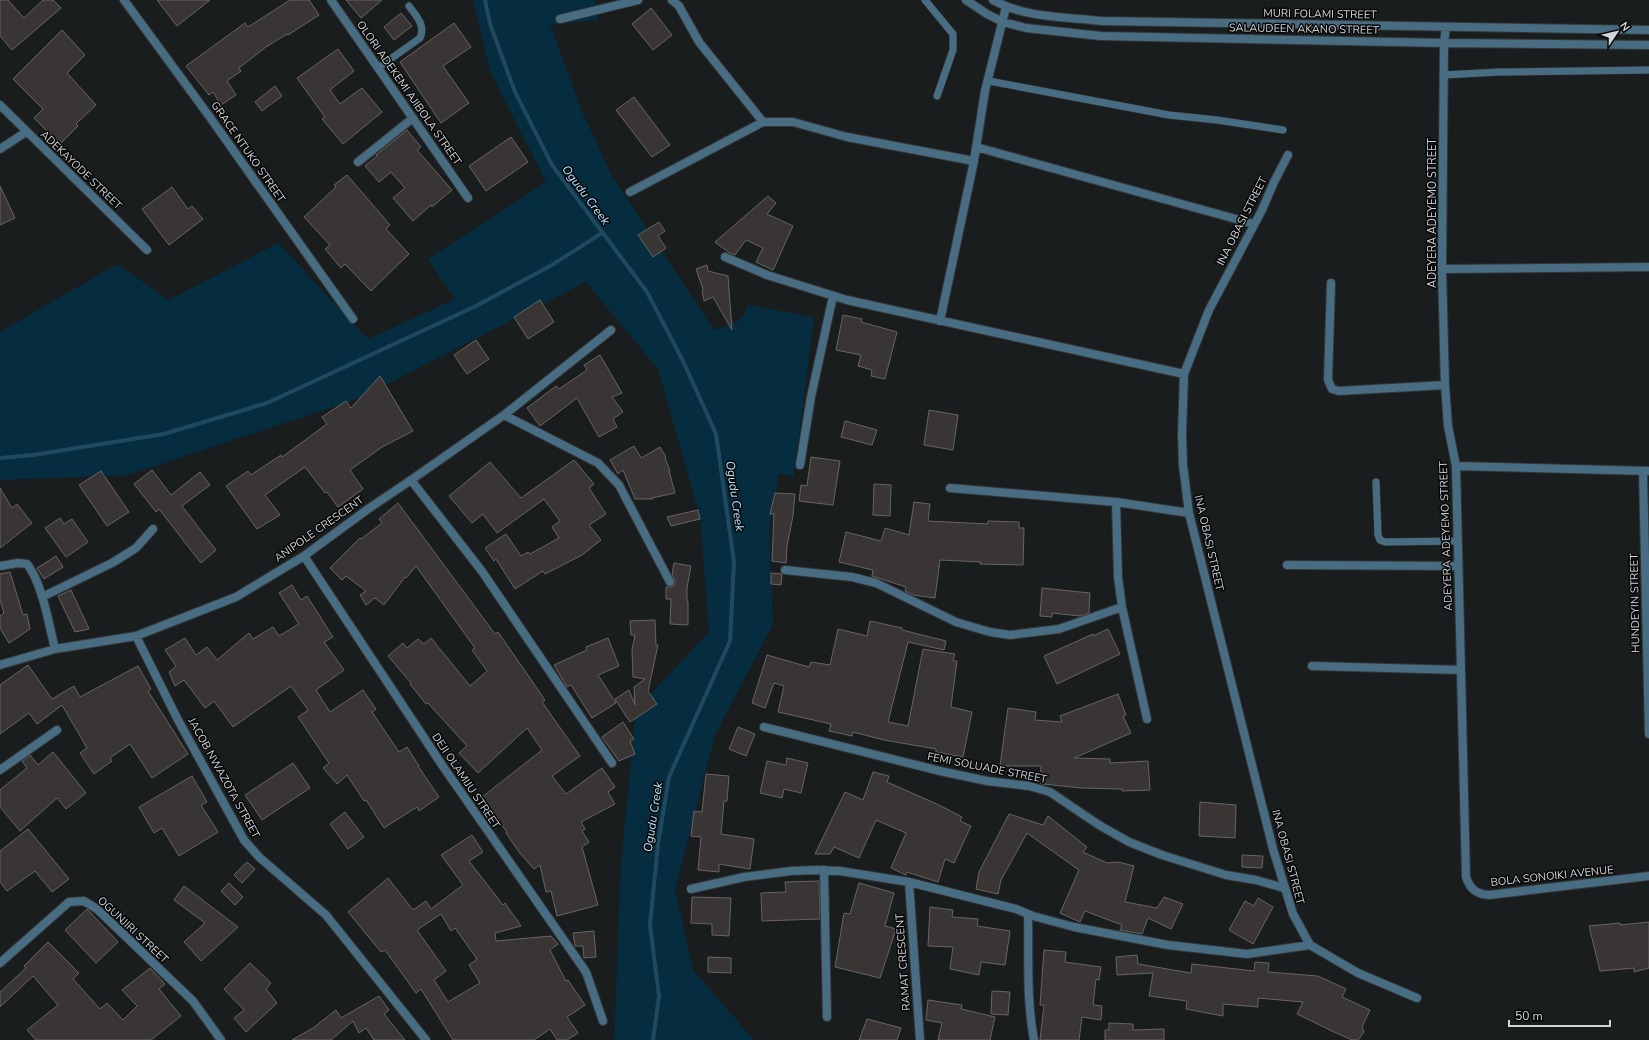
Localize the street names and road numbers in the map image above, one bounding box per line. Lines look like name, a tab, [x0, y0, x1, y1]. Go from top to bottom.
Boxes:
street label: MURI FOLAMI STREET	[1263, 6, 1377, 22]
street label: OLORI ADEKEMI AJIBOLA STREET	[353, 18, 465, 169]
street label: SALAUDEEN AKANO STREET	[1229, 20, 1380, 38]
street label: GRACE NTUKO STREET	[207, 98, 289, 206]
street label: ADEKAYODE STREET	[37, 127, 125, 213]
street label: ADEYERA ADEYEMO STREET	[1425, 138, 1440, 288]
street label: INA OBASI STREET	[1213, 174, 1271, 268]
street label: ADEYERA ADEYEMO STREET	[1436, 460, 1456, 611]
street label: ANIPOLE CRESCENT	[271, 492, 367, 566]
street label: INA OBASI STREET	[1191, 494, 1227, 593]
street label: HUNDEYIN STREET	[1627, 553, 1643, 653]
street label: JACOB NWAZOTA STREET	[184, 714, 264, 841]
street label: DEJI OLAMIJU STREET	[428, 730, 504, 832]
street label: FEMI SOLUADE STREET	[926, 749, 1048, 787]
street label: INA OBASI STREET	[1268, 808, 1308, 907]
street label: BOLA SONOIKI AVENUE	[1490, 862, 1614, 890]
street label: OGUNJIRI STREET	[94, 893, 172, 967]
street label: RAMAT CRESCENT	[892, 912, 914, 1011]

